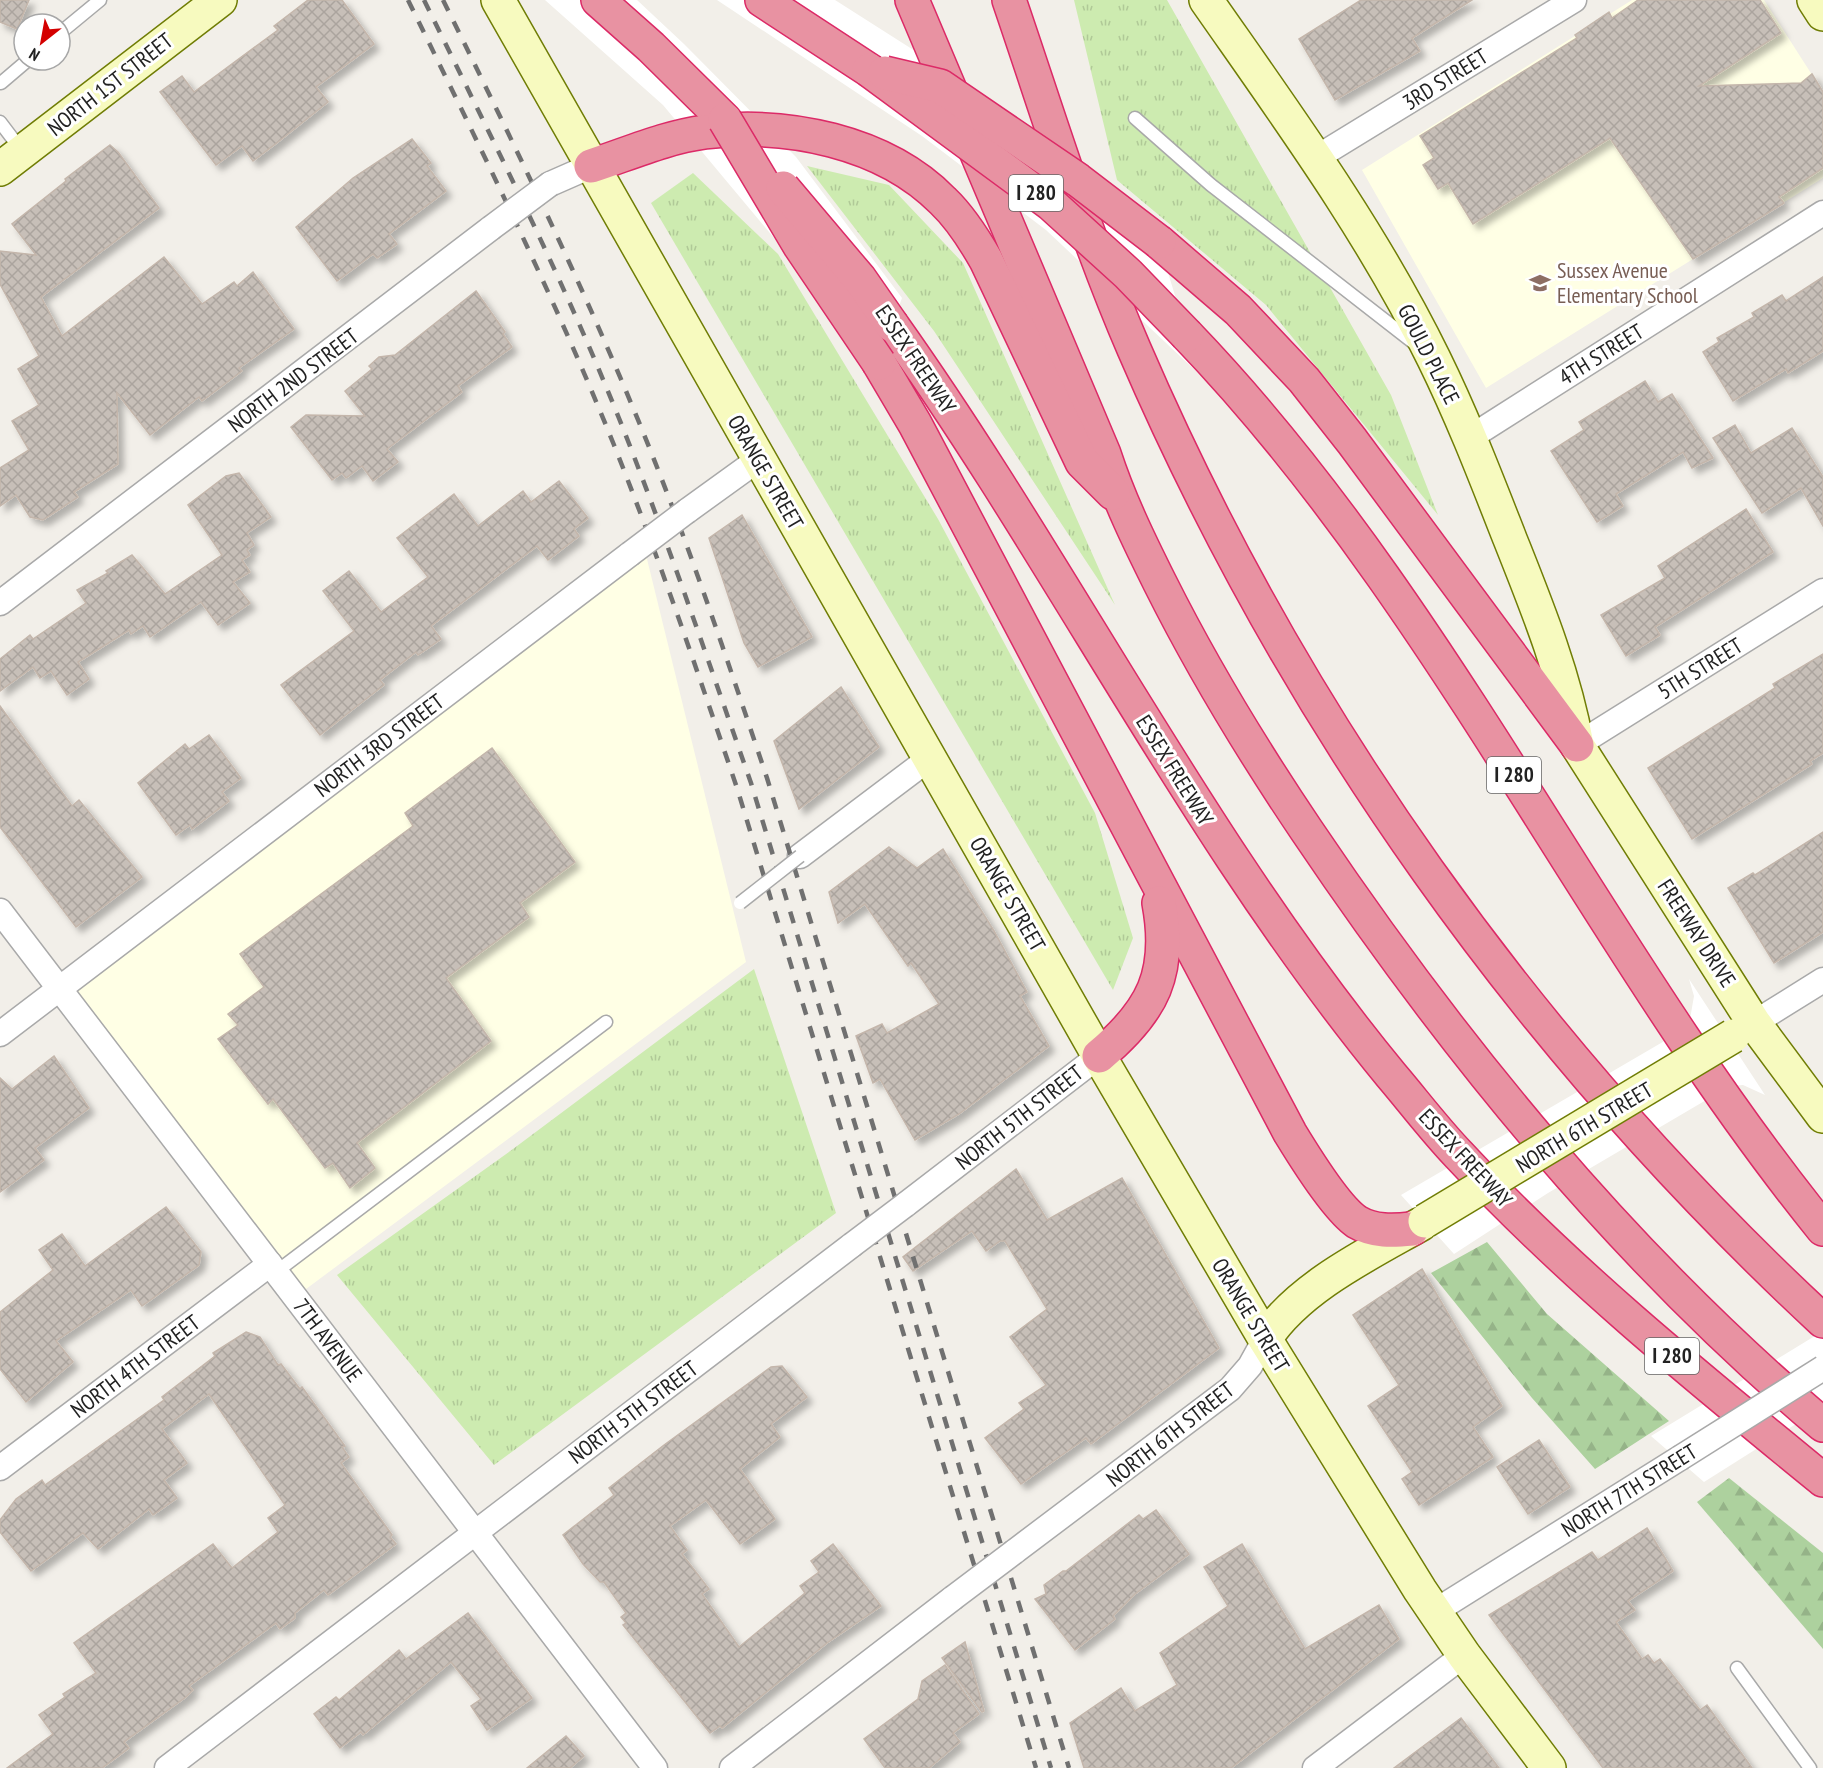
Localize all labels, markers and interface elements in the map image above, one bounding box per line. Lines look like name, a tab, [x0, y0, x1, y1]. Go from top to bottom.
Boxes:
north arrow	[12, 12, 72, 72]
street label: NORTH 1ST STREET	[42, 26, 178, 142]
street label: 3RD STREET	[1397, 42, 1493, 116]
text: N	[25, 44, 43, 66]
road number: I 280	[1009, 175, 1063, 211]
place label: Sussex Avenue Elementary School	[1557, 256, 1699, 309]
school or university icon: Sussex Avenue Elementary School	[1528, 271, 1552, 295]
street label: ESSEX FREEWAY	[870, 299, 962, 419]
street label: GOULD PLACE	[1392, 299, 1466, 409]
street label: 4TH STREET	[1553, 317, 1649, 391]
street label: NORTH 2ND STREET	[222, 322, 364, 438]
street label: ORANGE STREET	[722, 410, 810, 534]
street label: 5TH STREET	[1652, 631, 1748, 705]
street label: NORTH 3RD STREET	[309, 687, 449, 803]
street label: ESSEX FREEWAY	[1130, 710, 1220, 830]
road number: I 280	[1487, 757, 1541, 793]
street label: ORANGE STREET	[964, 832, 1052, 956]
street label: FREEWAY DRIVE	[1652, 874, 1742, 992]
street label: NORTH 5TH STREET	[950, 1058, 1089, 1176]
street label: NORTH 6TH STREET	[1511, 1075, 1658, 1179]
street label: ESSEX FREEWAY	[1413, 1103, 1519, 1213]
street label: ORANGE STREET	[1206, 1253, 1296, 1377]
street label: 7TH AVENUE	[287, 1293, 369, 1387]
street label: NORTH 4TH STREET	[65, 1308, 205, 1424]
road number: I 280	[1645, 1338, 1699, 1374]
street label: NORTH 5TH STREET	[563, 1354, 703, 1470]
street label: NORTH 6TH STREET	[1101, 1375, 1240, 1493]
street label: NORTH 7TH STREET	[1556, 1437, 1702, 1543]

